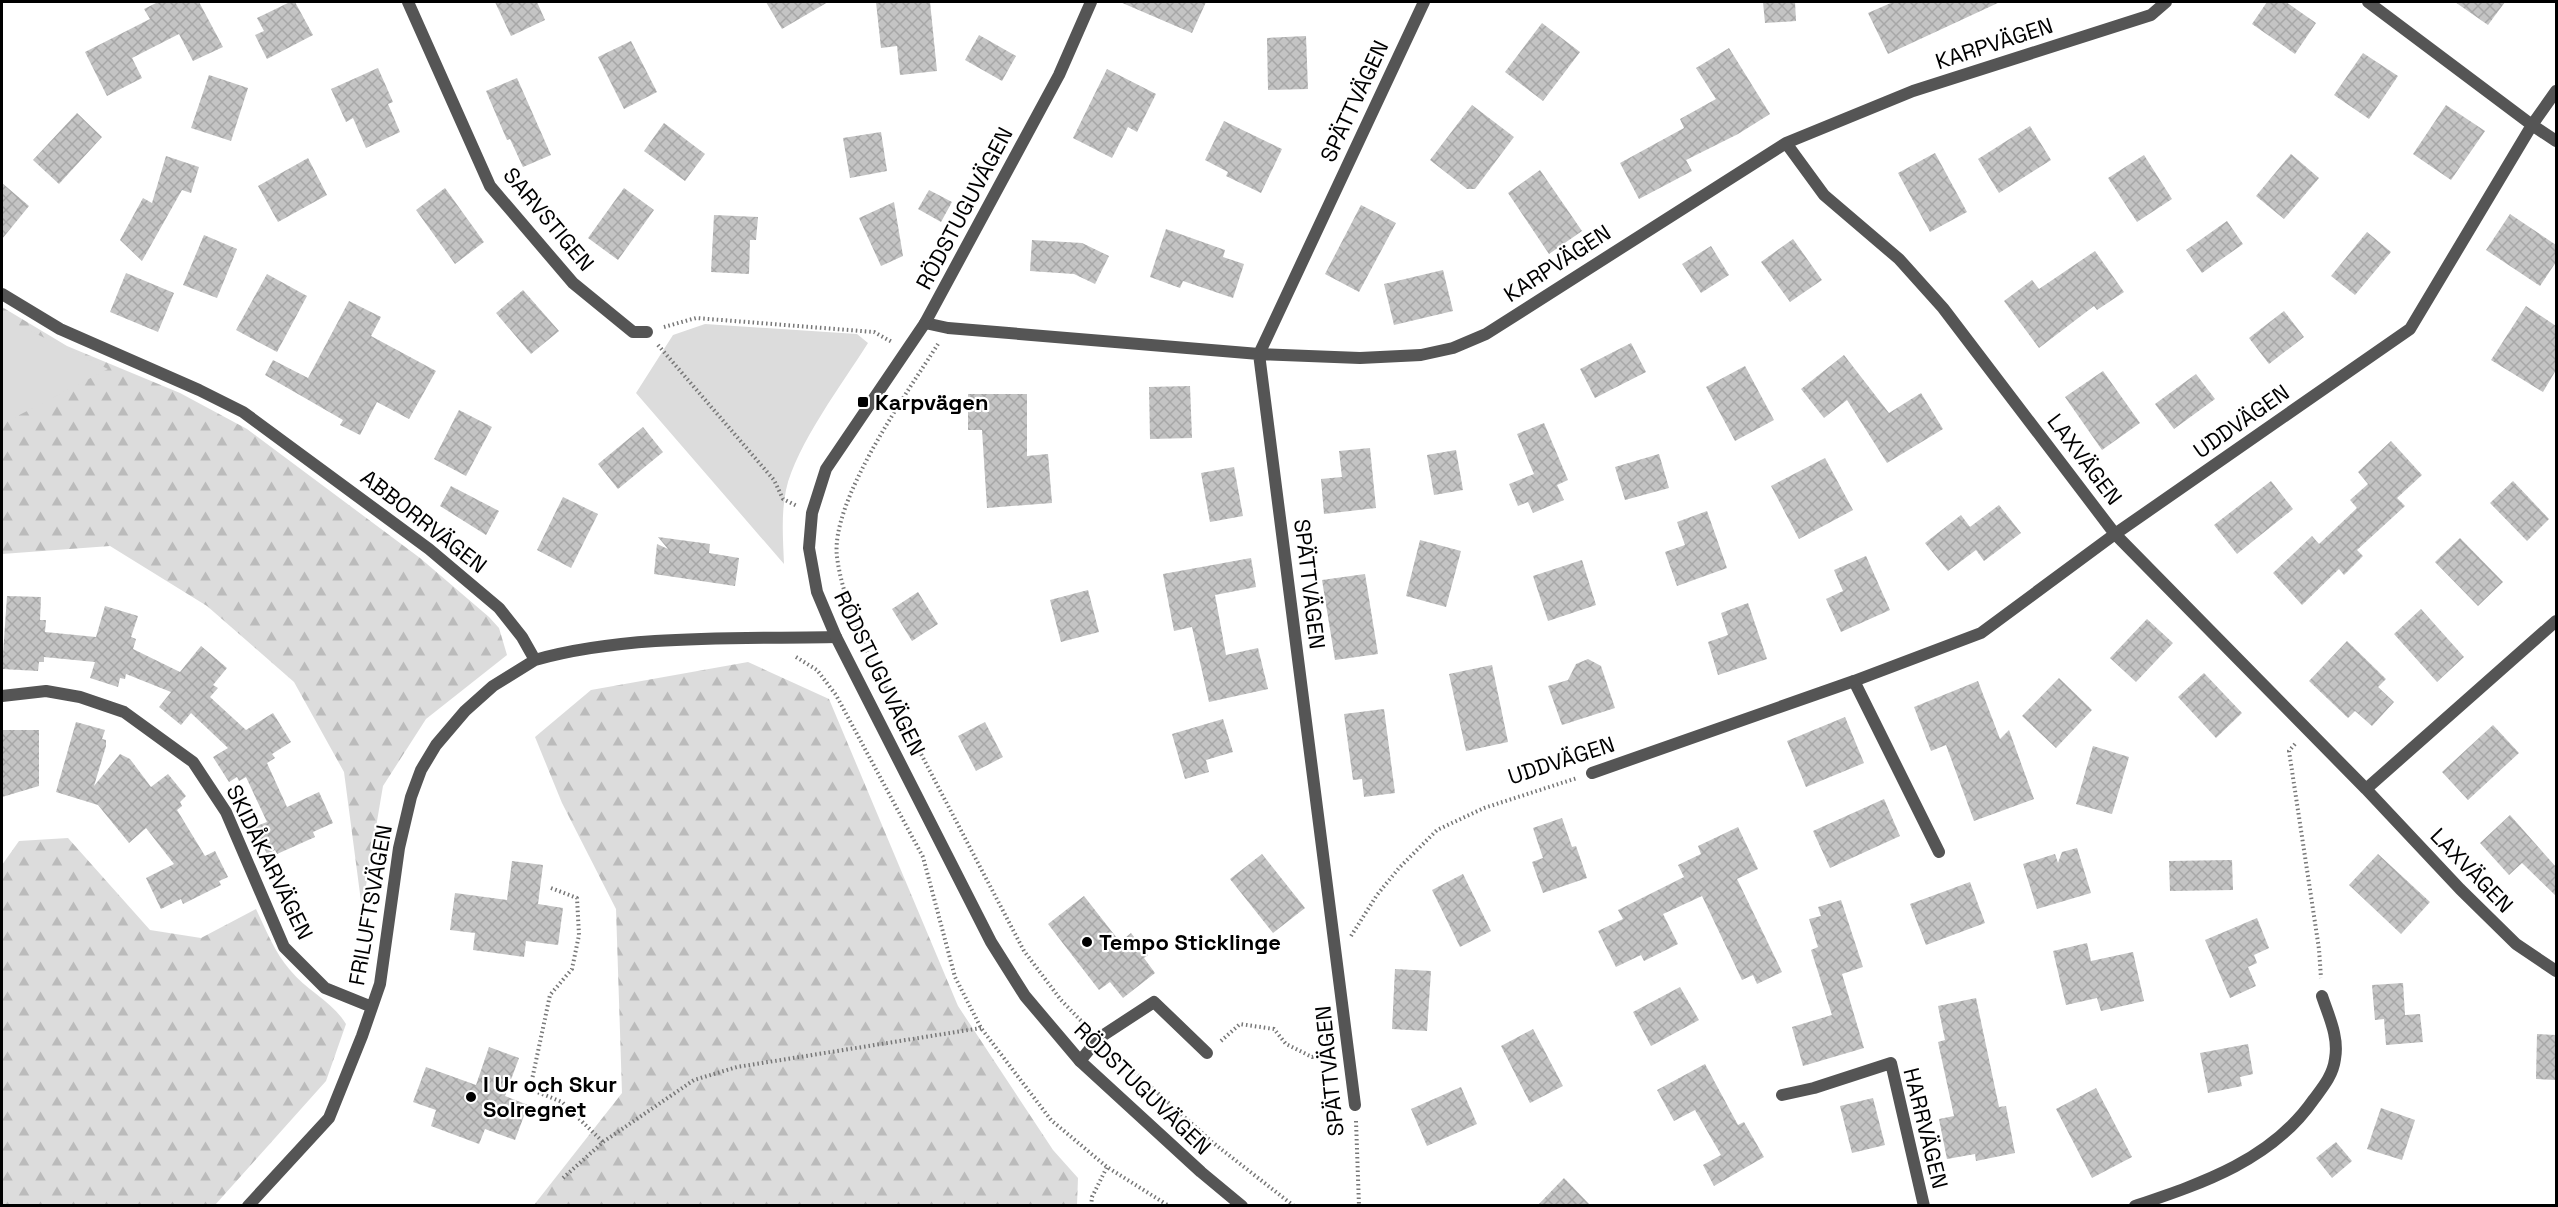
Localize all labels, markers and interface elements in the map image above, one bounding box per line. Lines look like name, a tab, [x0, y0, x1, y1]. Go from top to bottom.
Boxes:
street label: KARPVÄGEN	[1932, 11, 2056, 75]
street label: SPÄTTVÄGEN	[1314, 36, 1394, 166]
street label: RÖDSTUGUVÄGEN	[909, 122, 1019, 294]
street label: SARVSTIGEN	[497, 161, 601, 277]
street label: KARPVÄGEN	[1498, 218, 1616, 308]
street label: UDDVÄGEN	[2188, 378, 2294, 464]
place label: Karpvägen	[875, 388, 989, 416]
marker: Karpvägen	[856, 395, 870, 409]
street label: LAXVÄGEN	[2041, 408, 2129, 510]
street label: ABBORRVÄGEN	[355, 463, 493, 579]
street label: SPÄTTVÄGEN	[1288, 517, 1332, 651]
street label: RÖDSTUGUVÄGEN	[828, 586, 932, 760]
street label: UDDVÄGEN	[1504, 730, 1618, 790]
street label: SKIDÅKARVÄGEN	[220, 780, 320, 944]
street label: FRILUFTSVÄGEN	[342, 822, 398, 988]
street label: LAXVÄGEN	[2425, 822, 2519, 918]
place label: Tempo Sticklinge	[1099, 928, 1281, 956]
marker: Tempo Sticklinge	[1080, 935, 1094, 949]
street label: SPÄTTVÄGEN	[1308, 1004, 1350, 1138]
street label: RÖDSTUGUVÄGEN	[1069, 1015, 1217, 1161]
street label: HARRVÄGEN	[1897, 1065, 1955, 1191]
place label: I Ur och Skur Solregnet	[483, 1070, 617, 1123]
marker: I Ur och Skur Solregnet	[464, 1090, 478, 1104]

